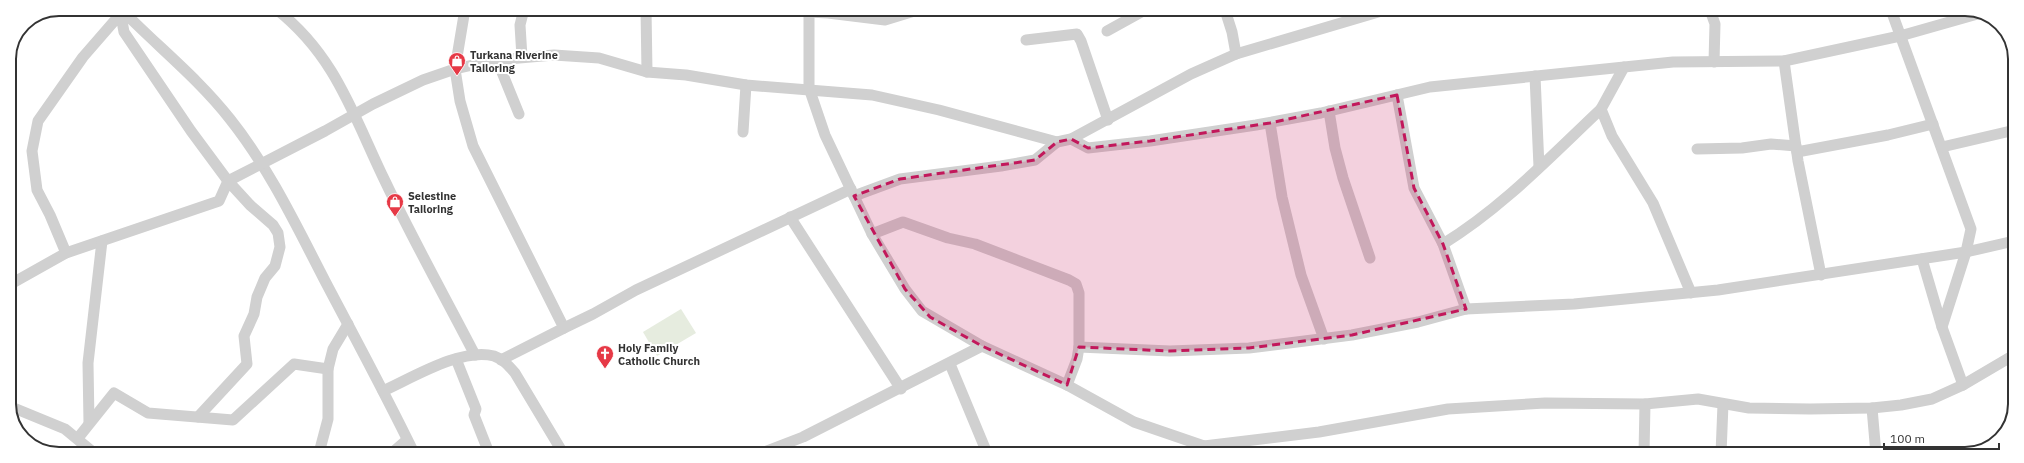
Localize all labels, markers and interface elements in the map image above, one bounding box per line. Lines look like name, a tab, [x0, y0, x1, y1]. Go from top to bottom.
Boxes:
place label: Turkana Riverine Tailoring	[470, 48, 558, 75]
shop icon: Turkana Riverine Tailoring	[447, 51, 467, 76]
place label: Selestine Tailoring	[408, 189, 456, 216]
shop icon: Selestine Tailoring	[385, 192, 405, 217]
place label: Holy Family Catholic Church	[618, 341, 700, 368]
church icon: Holy Family Catholic Church	[595, 344, 615, 369]
scale bar	[1884, 425, 1999, 451]
text: 100 m	[1890, 431, 1925, 446]

